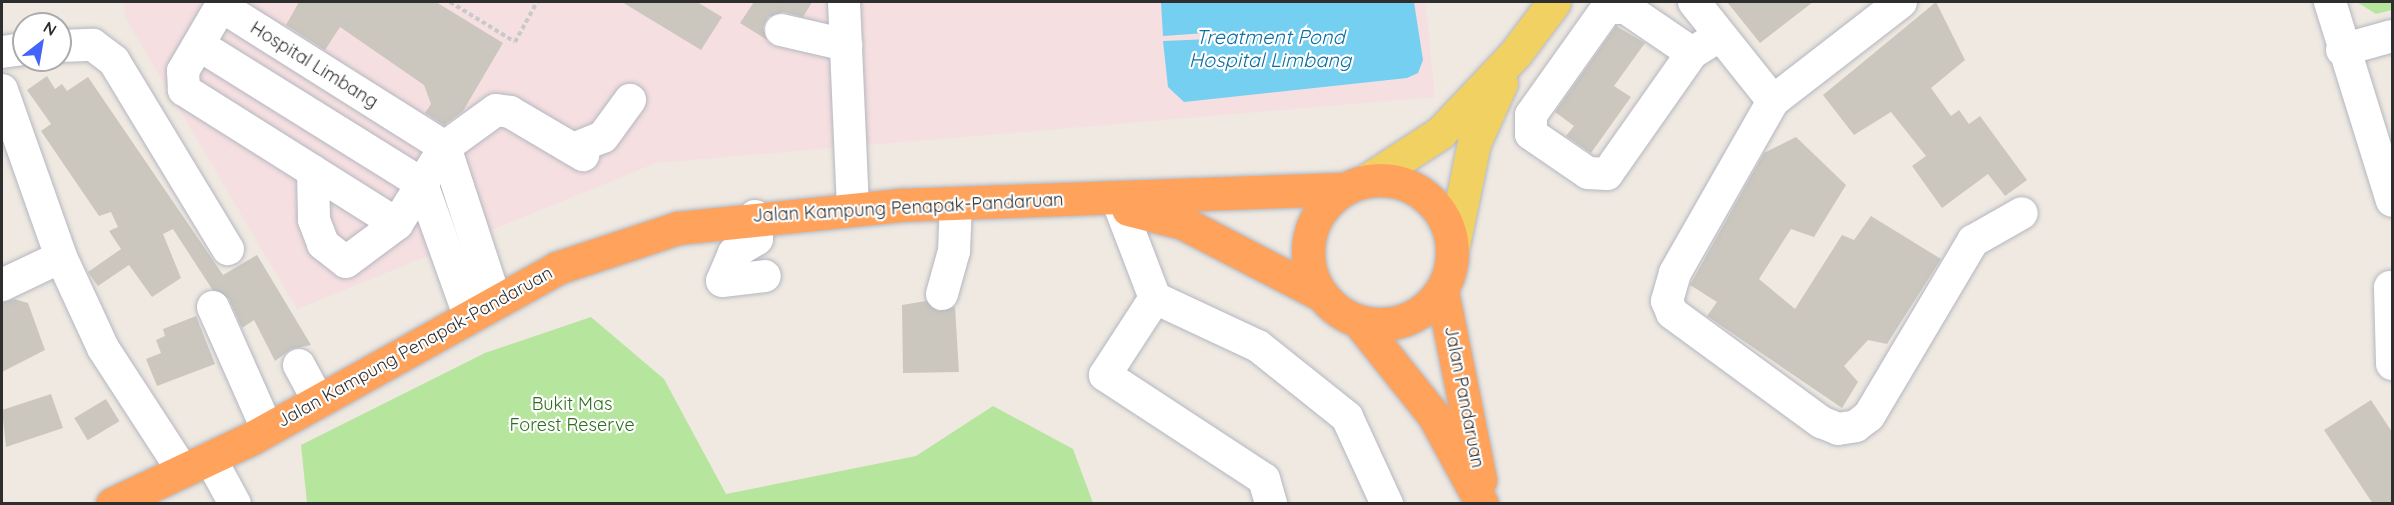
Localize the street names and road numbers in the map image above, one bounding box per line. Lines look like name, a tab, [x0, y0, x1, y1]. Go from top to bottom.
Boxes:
street label: Hospital Limbang	[246, 17, 382, 113]
street label: Jalan Kampung Penapak-Pandaruan	[752, 189, 1064, 227]
street label: Jalan Kampung Penapak-Pandaruan	[274, 262, 556, 432]
street label: Jalan Pandaruan	[1440, 324, 1488, 470]

